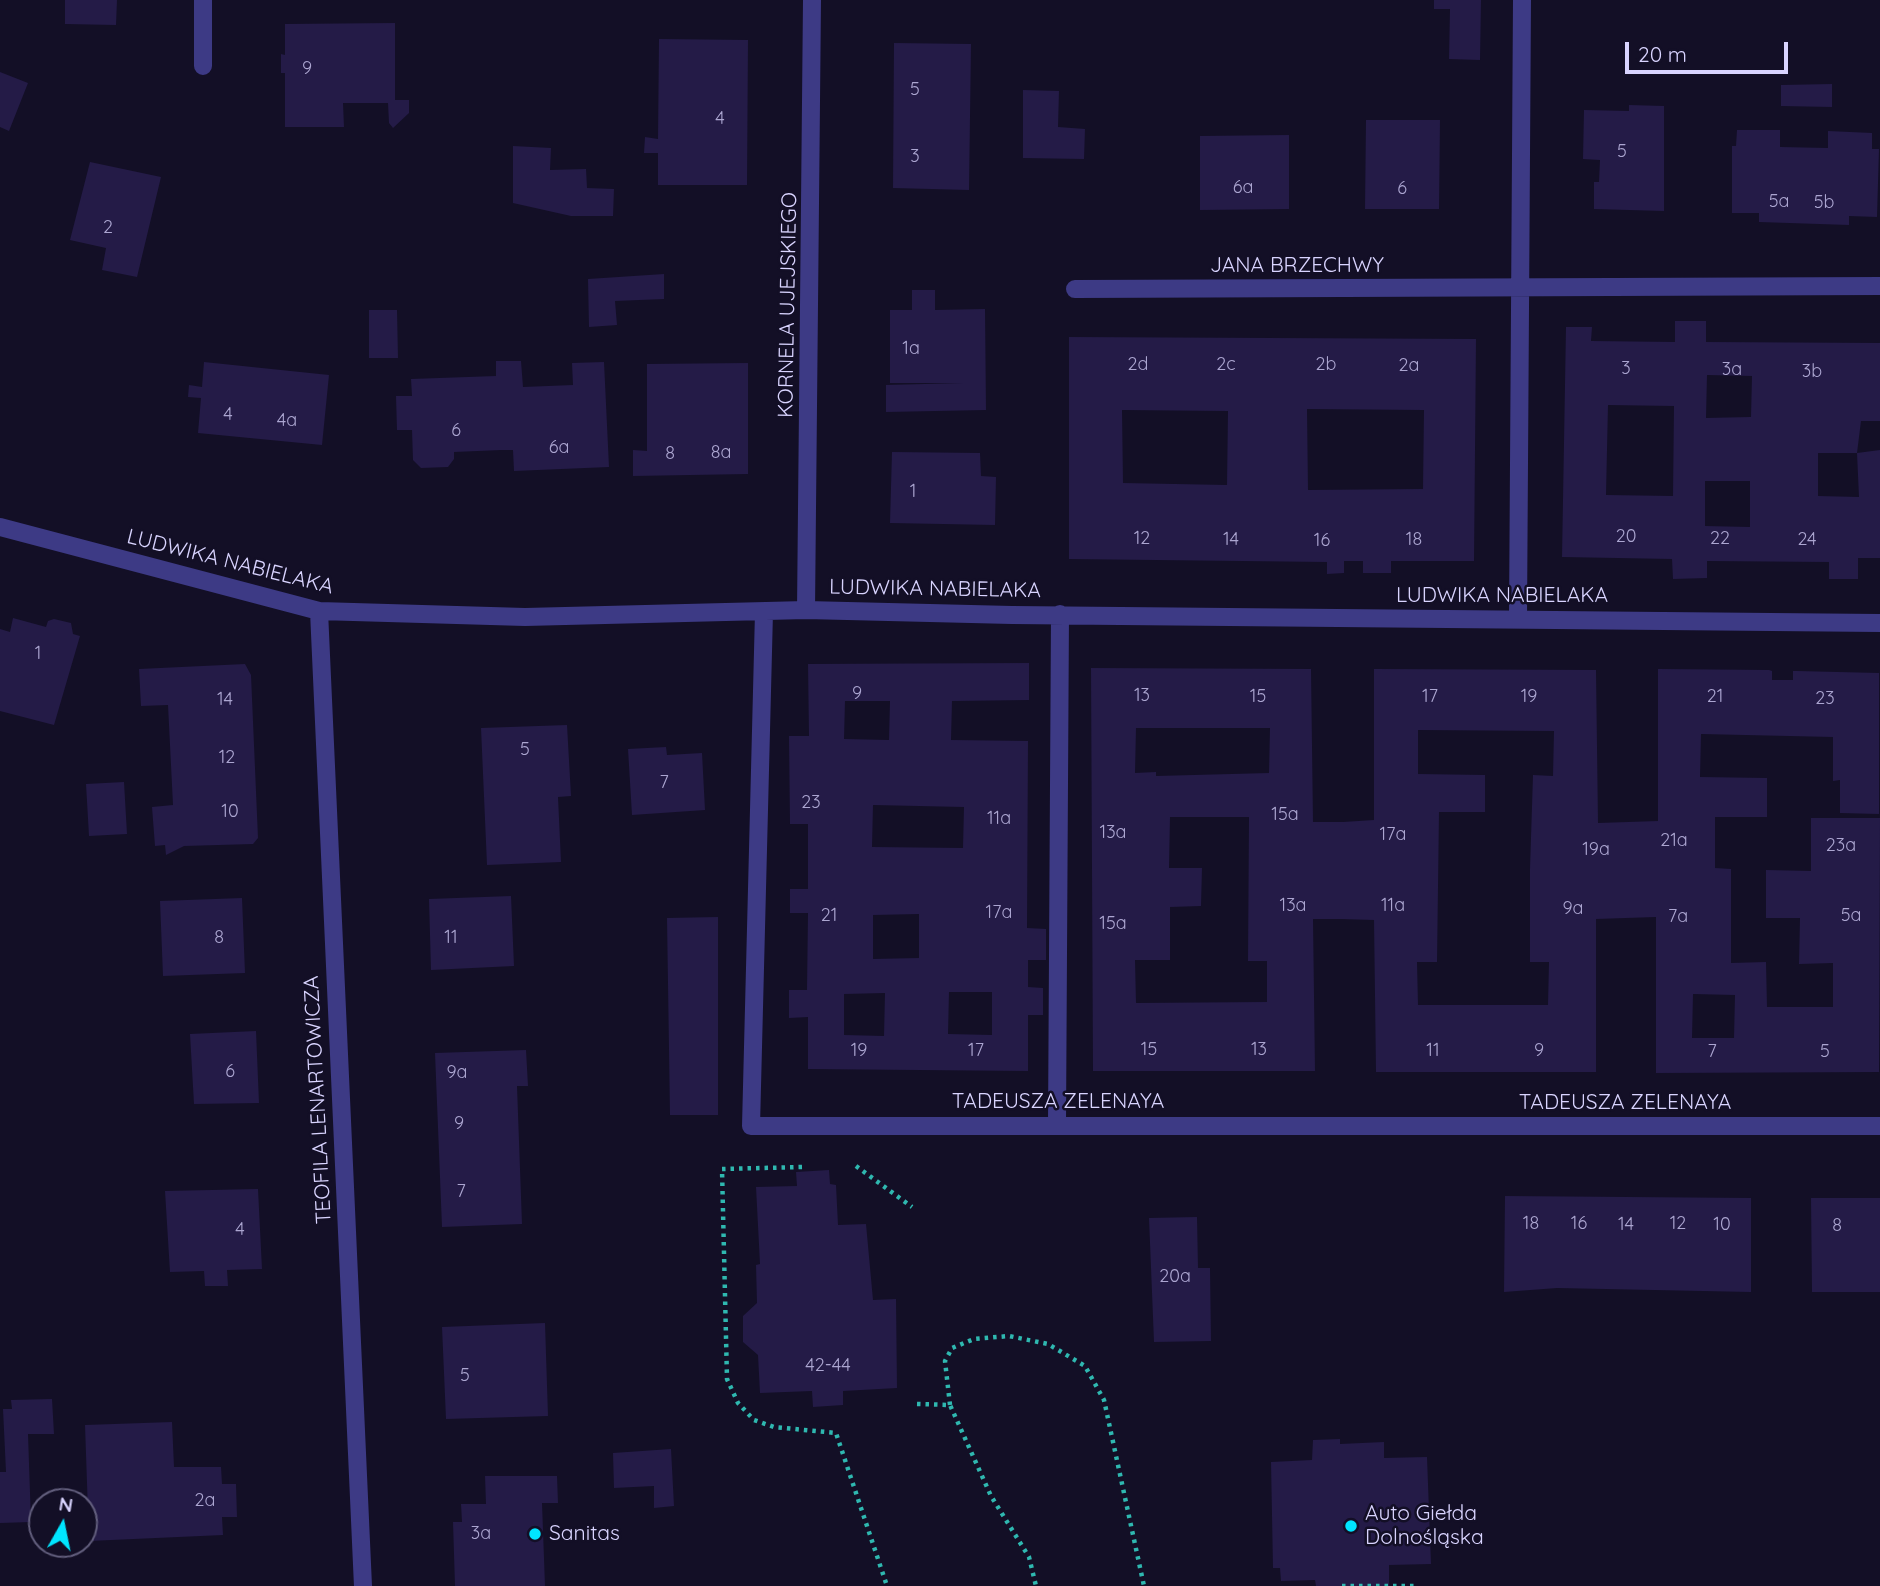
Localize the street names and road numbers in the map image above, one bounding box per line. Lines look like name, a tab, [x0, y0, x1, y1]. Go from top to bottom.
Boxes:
street label: KORNELA UJEJSKIEGO	[773, 192, 803, 418]
street label: JANA BRZECHWY	[1210, 253, 1384, 279]
street label: LUDWIKA NABIELAKA	[124, 524, 336, 600]
street label: LUDWIKA NABIELAKA	[829, 575, 1041, 603]
street label: LUDWIKA NABIELAKA	[1396, 583, 1608, 609]
street label: TEOFILA LENARTOWICZA	[299, 975, 337, 1225]
street label: TADEUSZA ZELENAYA	[952, 1089, 1164, 1115]
street label: TADEUSZA ZELENAYA	[1519, 1090, 1731, 1116]

